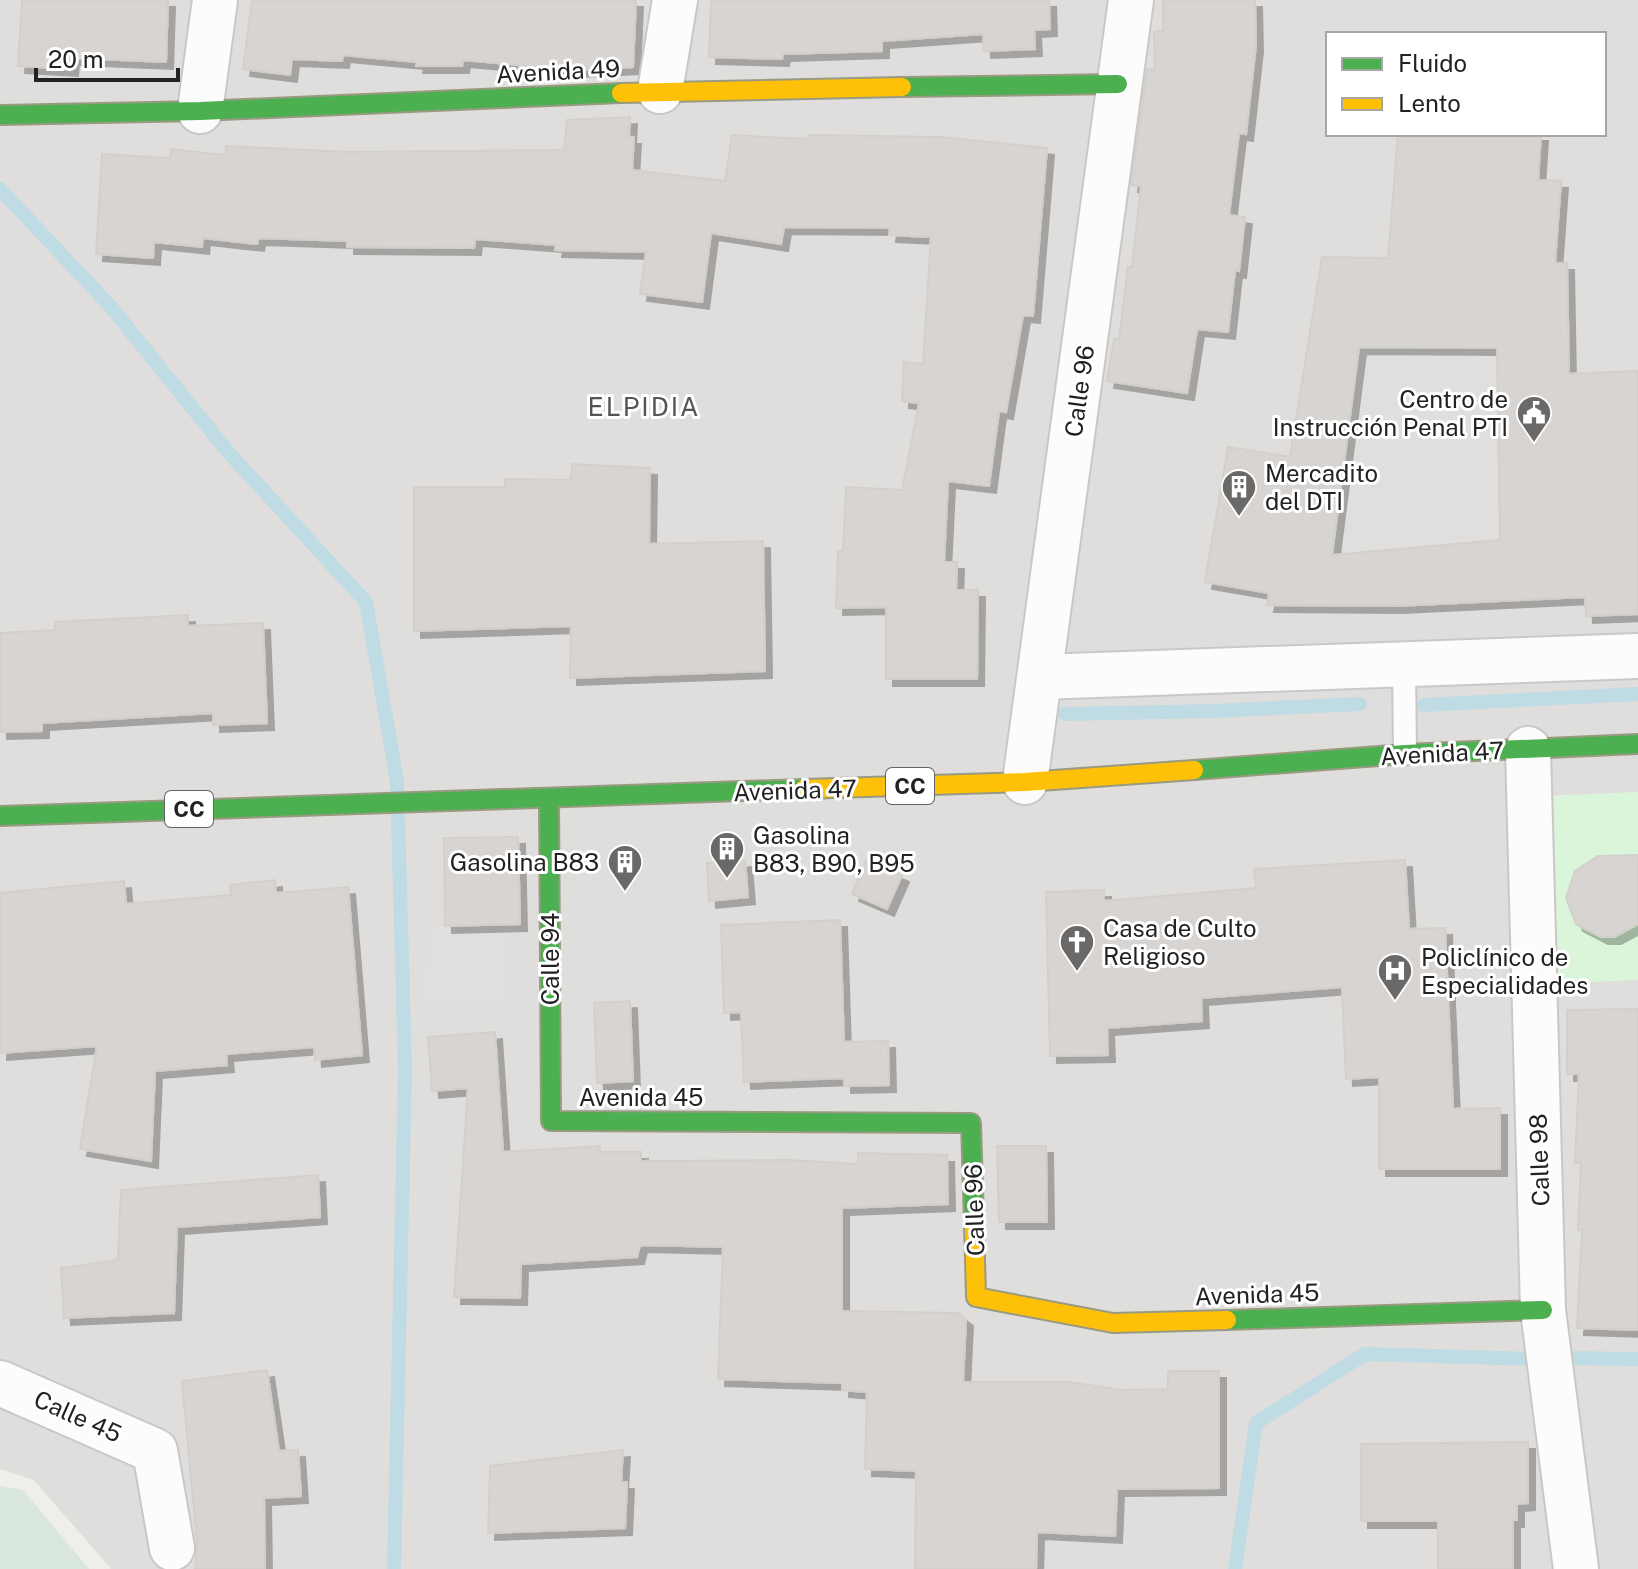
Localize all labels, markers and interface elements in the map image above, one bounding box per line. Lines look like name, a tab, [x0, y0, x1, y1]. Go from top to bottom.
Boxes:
scale bar	[36, 32, 178, 82]
legend	[1326, 32, 1606, 136]
text: 20 m	[48, 45, 104, 73]
text: Fluido	[1398, 49, 1467, 77]
street label: Avenida 49	[495, 54, 621, 88]
text: Lento	[1398, 89, 1461, 117]
street label: Calle 96	[1059, 343, 1099, 439]
place label: Centro de Instrucción Penal PTI	[1273, 385, 1508, 441]
district label: ELPIDIA	[587, 391, 701, 422]
public building icon: Centro de Instrucción Penal PTI	[1515, 394, 1553, 444]
place label: Mercadito del DTI	[1265, 459, 1378, 515]
building icon: Mercadito del DTI	[1220, 468, 1258, 518]
street label: Avenida 47	[1379, 736, 1505, 770]
road number: CC	[886, 768, 934, 804]
street label: Avenida 47	[733, 774, 857, 806]
road number: CC	[165, 791, 213, 827]
place label: Gasolina B83, B90, B95	[753, 821, 915, 877]
building icon: Gasolina B83, B90, B95	[708, 830, 746, 880]
building icon: Gasolina B83	[606, 843, 644, 893]
place label: Gasolina B83	[450, 848, 599, 876]
street label: Calle 94	[536, 913, 564, 1005]
place label: Casa de Culto Religioso	[1103, 914, 1257, 970]
church icon: Casa de Culto Religioso	[1058, 923, 1096, 973]
place label: Policlínico de Especialidades	[1421, 943, 1588, 999]
hospital icon: Policlínico de Especialidades	[1376, 952, 1414, 1002]
street label: Avenida 45	[579, 1083, 703, 1111]
street label: Calle 98	[1523, 1113, 1555, 1207]
street label: Calle 96	[958, 1163, 990, 1257]
street label: Avenida 45	[1194, 1278, 1320, 1310]
street label: Calle 45	[30, 1384, 126, 1448]

